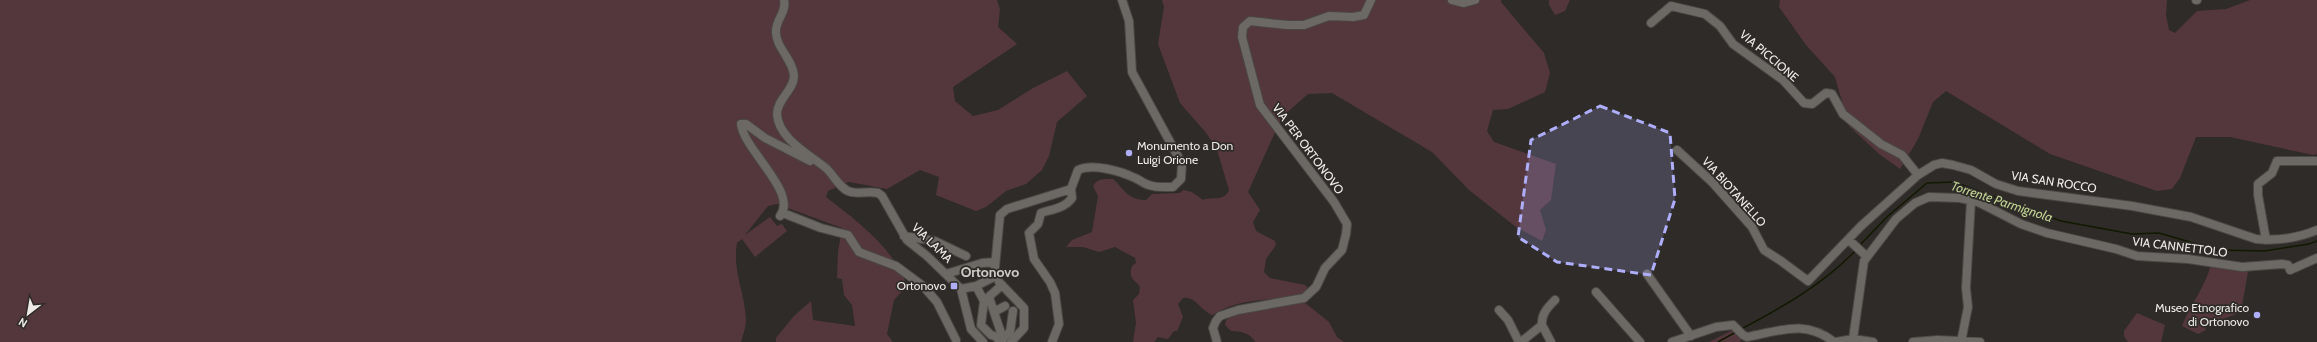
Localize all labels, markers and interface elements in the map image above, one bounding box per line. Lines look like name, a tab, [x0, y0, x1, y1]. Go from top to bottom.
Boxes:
street label: VIA PICCIONE	[1737, 27, 1802, 85]
street label: VIA PER ORTONOVO	[1269, 100, 1347, 197]
place label: Monumento a Don Luigi Orione	[1137, 138, 1233, 167]
marker: Monumento a Don Luigi Orione	[1124, 148, 1134, 158]
street label: VIA BIOTANELLO	[1699, 154, 1770, 230]
street label: VIA SAN ROCCO	[2010, 167, 2098, 196]
water label: Torrente Parmignola	[1949, 177, 2055, 225]
street label: VIA LAMA	[909, 220, 956, 266]
street label: VIA CANNETTOLO	[2132, 233, 2228, 260]
district label: Ortonovo	[961, 263, 1019, 281]
place label: Ortonovo	[897, 278, 946, 293]
marker: Ortonovo	[949, 281, 959, 291]
north arrow	[8, 294, 48, 334]
place label: Museo Etnografico di Ortonovo	[2155, 300, 2249, 329]
marker: Museo Etnografico di Ortonovo	[2252, 310, 2262, 320]
text: N	[16, 315, 30, 331]

